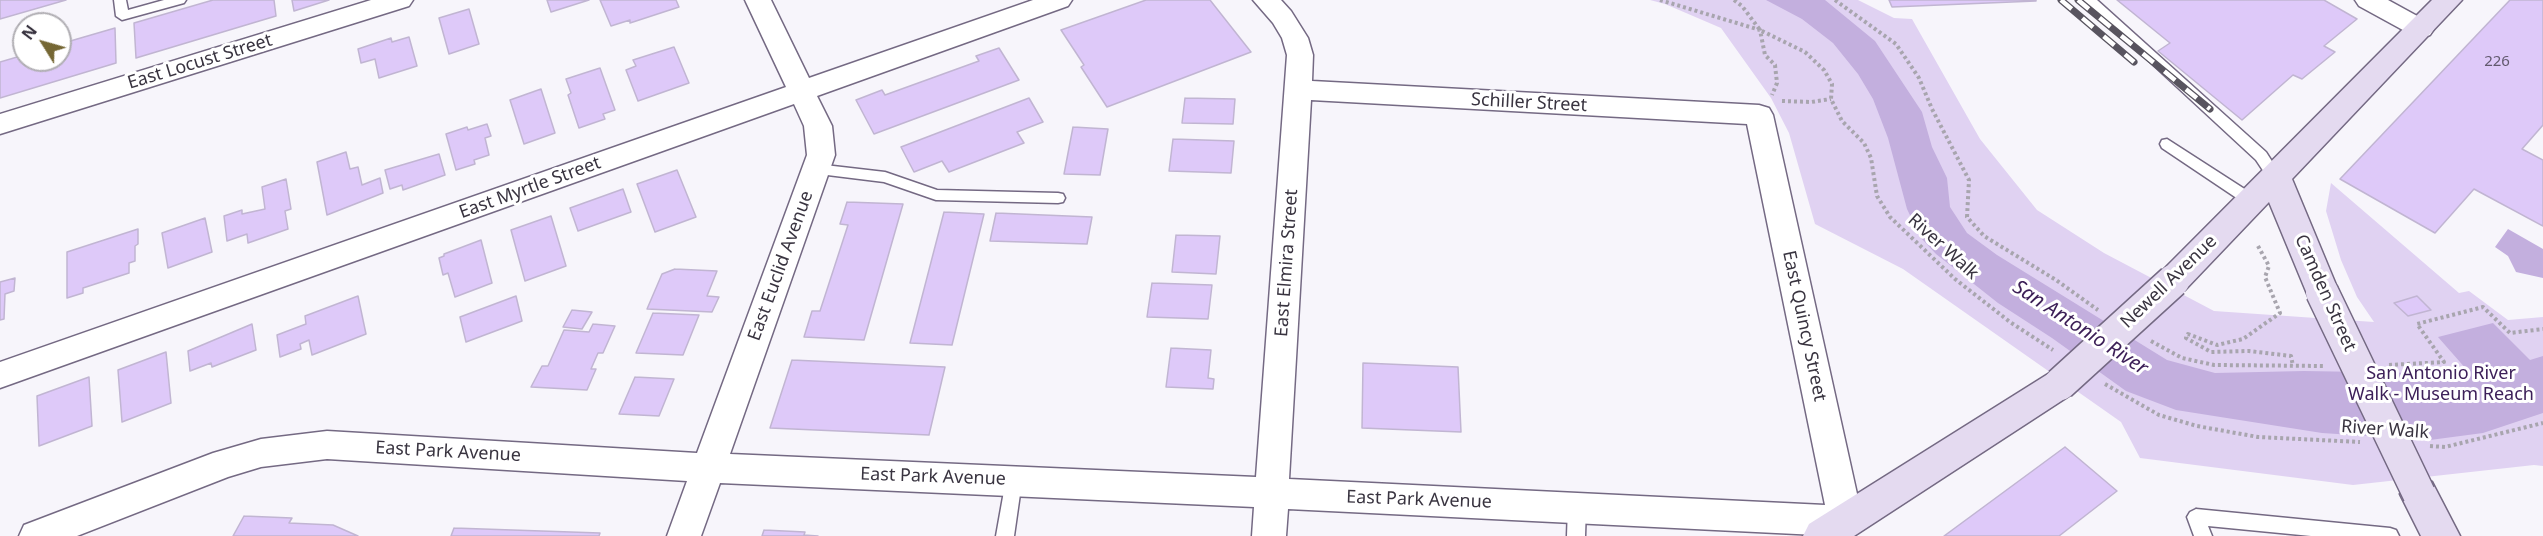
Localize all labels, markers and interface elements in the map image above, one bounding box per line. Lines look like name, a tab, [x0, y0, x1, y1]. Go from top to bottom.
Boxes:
north arrow	[12, 12, 72, 72]
text: N	[17, 21, 42, 44]
street label: East Locust Street	[125, 30, 275, 94]
house number: 226	[2484, 53, 2510, 71]
street label: Schiller Street	[1470, 89, 1588, 117]
street label: East Myrtle Street	[456, 152, 604, 224]
street label: East Euclid Avenue	[744, 188, 818, 344]
street label: East Elmira Street	[1271, 188, 1303, 338]
street label: River Walk	[1903, 210, 1983, 284]
street label: Newell Avenue	[2117, 231, 2221, 333]
street label: Camden Street	[2290, 231, 2360, 355]
street label: East Quincy Street	[1777, 249, 1831, 403]
water label: San Antonio River	[2008, 275, 2152, 381]
park label: San Antonio River Walk - Museum Reach	[2348, 363, 2534, 406]
street label: River Walk	[2340, 416, 2430, 444]
street label: East Park Avenue	[375, 437, 521, 467]
street label: East Park Avenue	[860, 464, 1006, 490]
street label: East Park Avenue	[1346, 487, 1492, 513]

